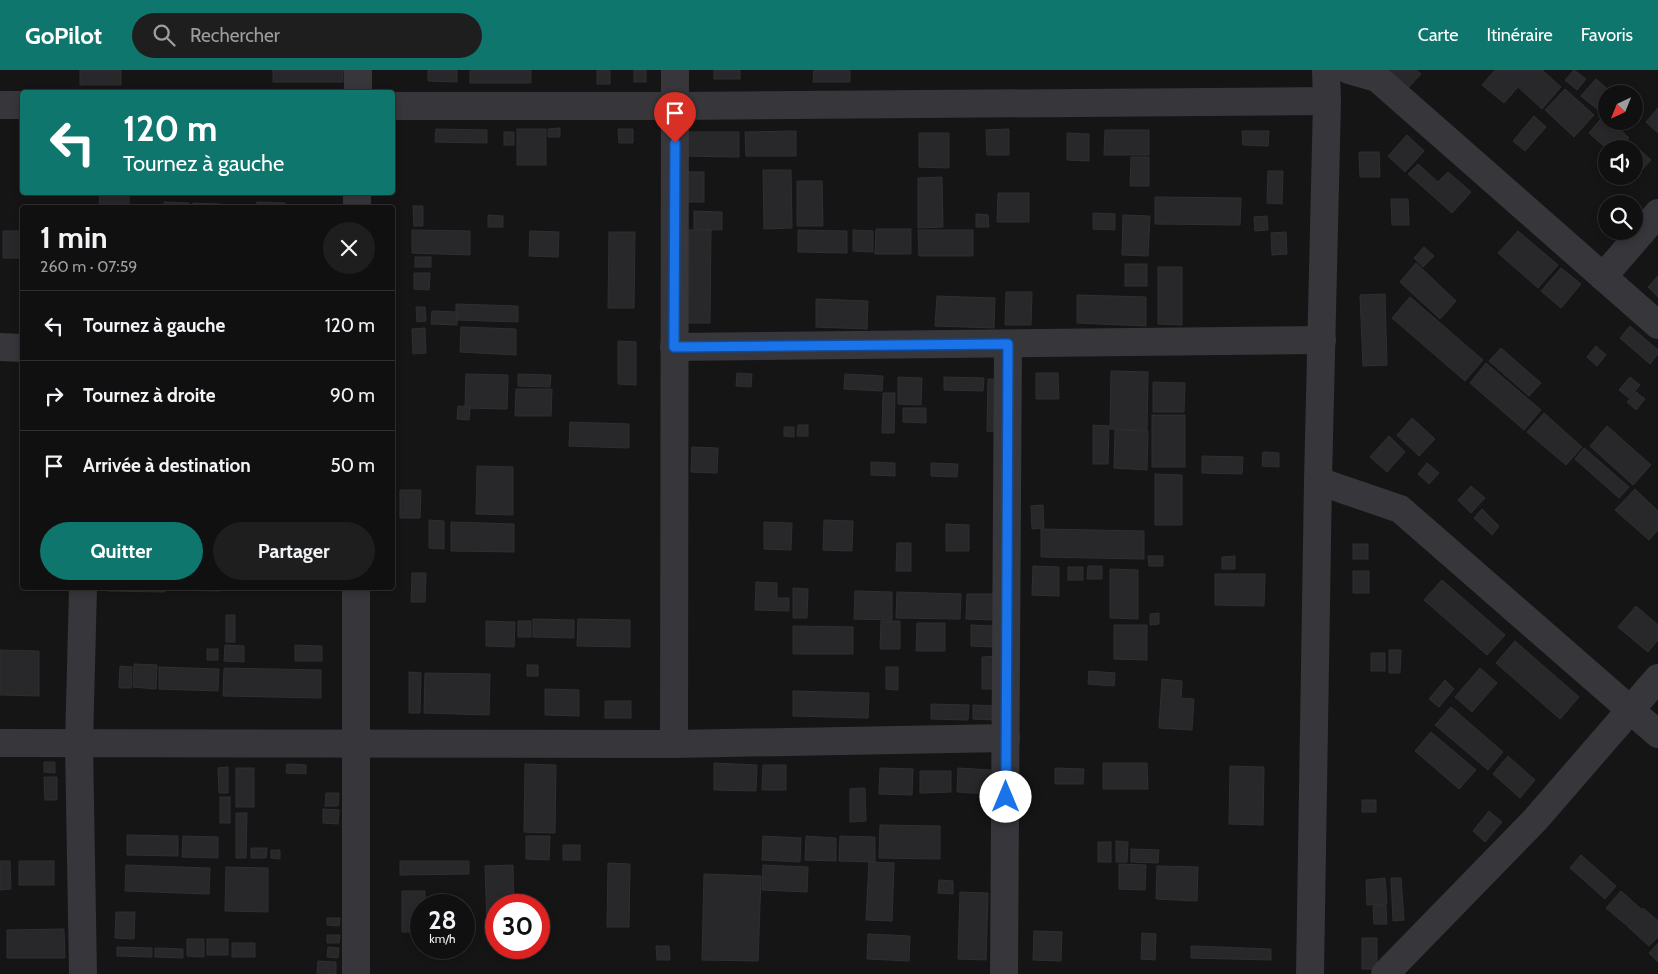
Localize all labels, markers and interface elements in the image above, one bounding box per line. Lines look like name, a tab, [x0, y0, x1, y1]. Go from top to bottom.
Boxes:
search box	[132, 13, 482, 58]
text: GoPilot	[25, 21, 102, 50]
icon: search	[150, 21, 178, 49]
text: Rechercher	[190, 24, 280, 47]
text: Carte	[1418, 24, 1458, 46]
text: Itinéraire	[1486, 24, 1553, 46]
text: Favoris	[1581, 24, 1633, 46]
north arrow	[1598, 85, 1642, 130]
map controls	[1598, 85, 1643, 240]
pin	[654, 92, 696, 143]
icon: arrive	[661, 99, 689, 127]
text: 120 m	[123, 107, 217, 150]
icon: left	[40, 110, 105, 175]
button: sound	[1598, 140, 1643, 185]
text: Tournez à gauche	[123, 150, 284, 177]
button: search	[1598, 195, 1643, 240]
text: 1 min	[40, 219, 108, 256]
button: close	[323, 222, 375, 274]
text: 260 m · 07:59	[40, 257, 137, 276]
icon: left	[40, 312, 68, 340]
text: Tournez à gauche	[83, 314, 225, 337]
text: 120 m	[325, 314, 375, 337]
icon: right	[40, 382, 68, 410]
text: Tournez à droite	[83, 384, 216, 407]
text: 90 m	[330, 384, 375, 407]
icon: arrive	[40, 452, 68, 480]
text: Arrivée à destination	[83, 454, 251, 477]
text: 50 m	[331, 454, 375, 477]
button: Quitter	[40, 522, 203, 580]
button: Partager	[213, 522, 375, 580]
position arrow	[979, 770, 1031, 822]
speed limit sign: 30	[485, 894, 550, 959]
text: 28	[428, 905, 457, 935]
text: km/h	[429, 931, 456, 946]

